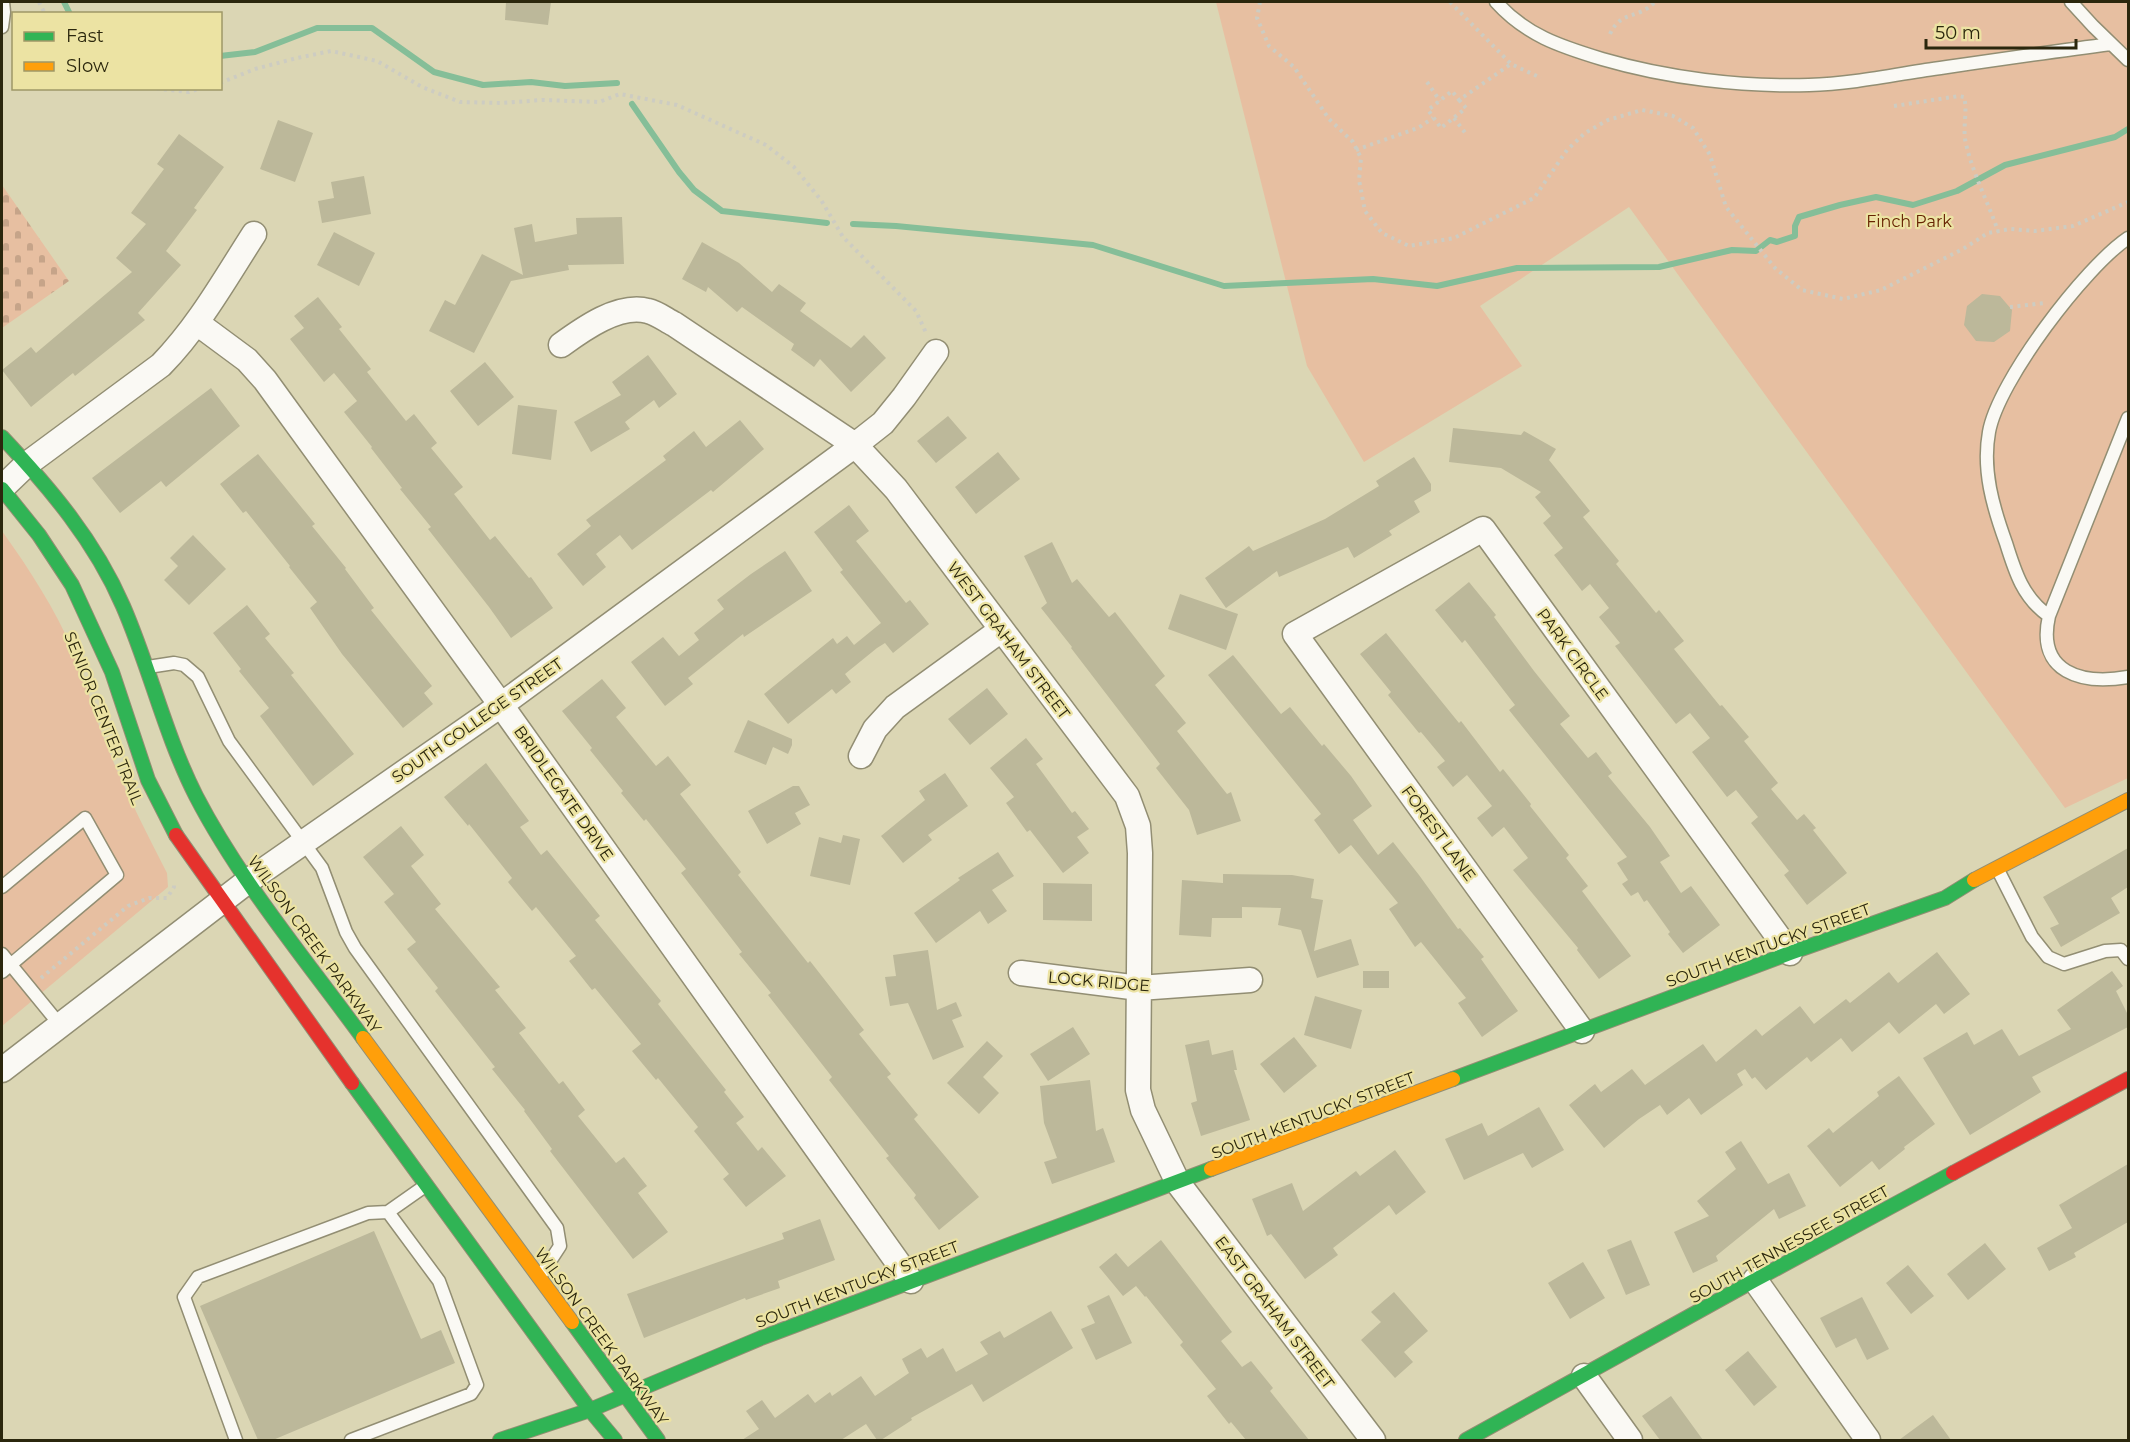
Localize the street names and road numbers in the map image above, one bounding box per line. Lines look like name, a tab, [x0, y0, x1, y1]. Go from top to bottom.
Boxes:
street label: WEST GRAHAM STREET	[943, 558, 1074, 723]
street label: PARK CIRCLE	[1533, 605, 1612, 704]
street label: SENIOR CENTER TRAIL	[60, 629, 147, 808]
street label: SOUTH COLLEGE STREET	[388, 654, 567, 787]
street label: BRIDLEGATE DRIVE	[510, 722, 617, 864]
street label: FOREST LANE	[1398, 782, 1480, 885]
street label: WILSON CREEK PARKWAY	[244, 852, 386, 1037]
street label: SOUTH KENTUCKY STREET	[1663, 899, 1874, 991]
street label: LOCK RIDGE	[1047, 968, 1151, 995]
street label: SOUTH KENTUCKY STREET	[1209, 1068, 1418, 1163]
street label: SOUTH TENNESSEE STREET	[1686, 1181, 1893, 1307]
street label: EAST GRAHAM STREET	[1211, 1232, 1339, 1393]
street label: SOUTH KENTUCKY STREET	[753, 1237, 962, 1332]
street label: WILSON CREEK PARKWAY	[531, 1244, 673, 1429]

